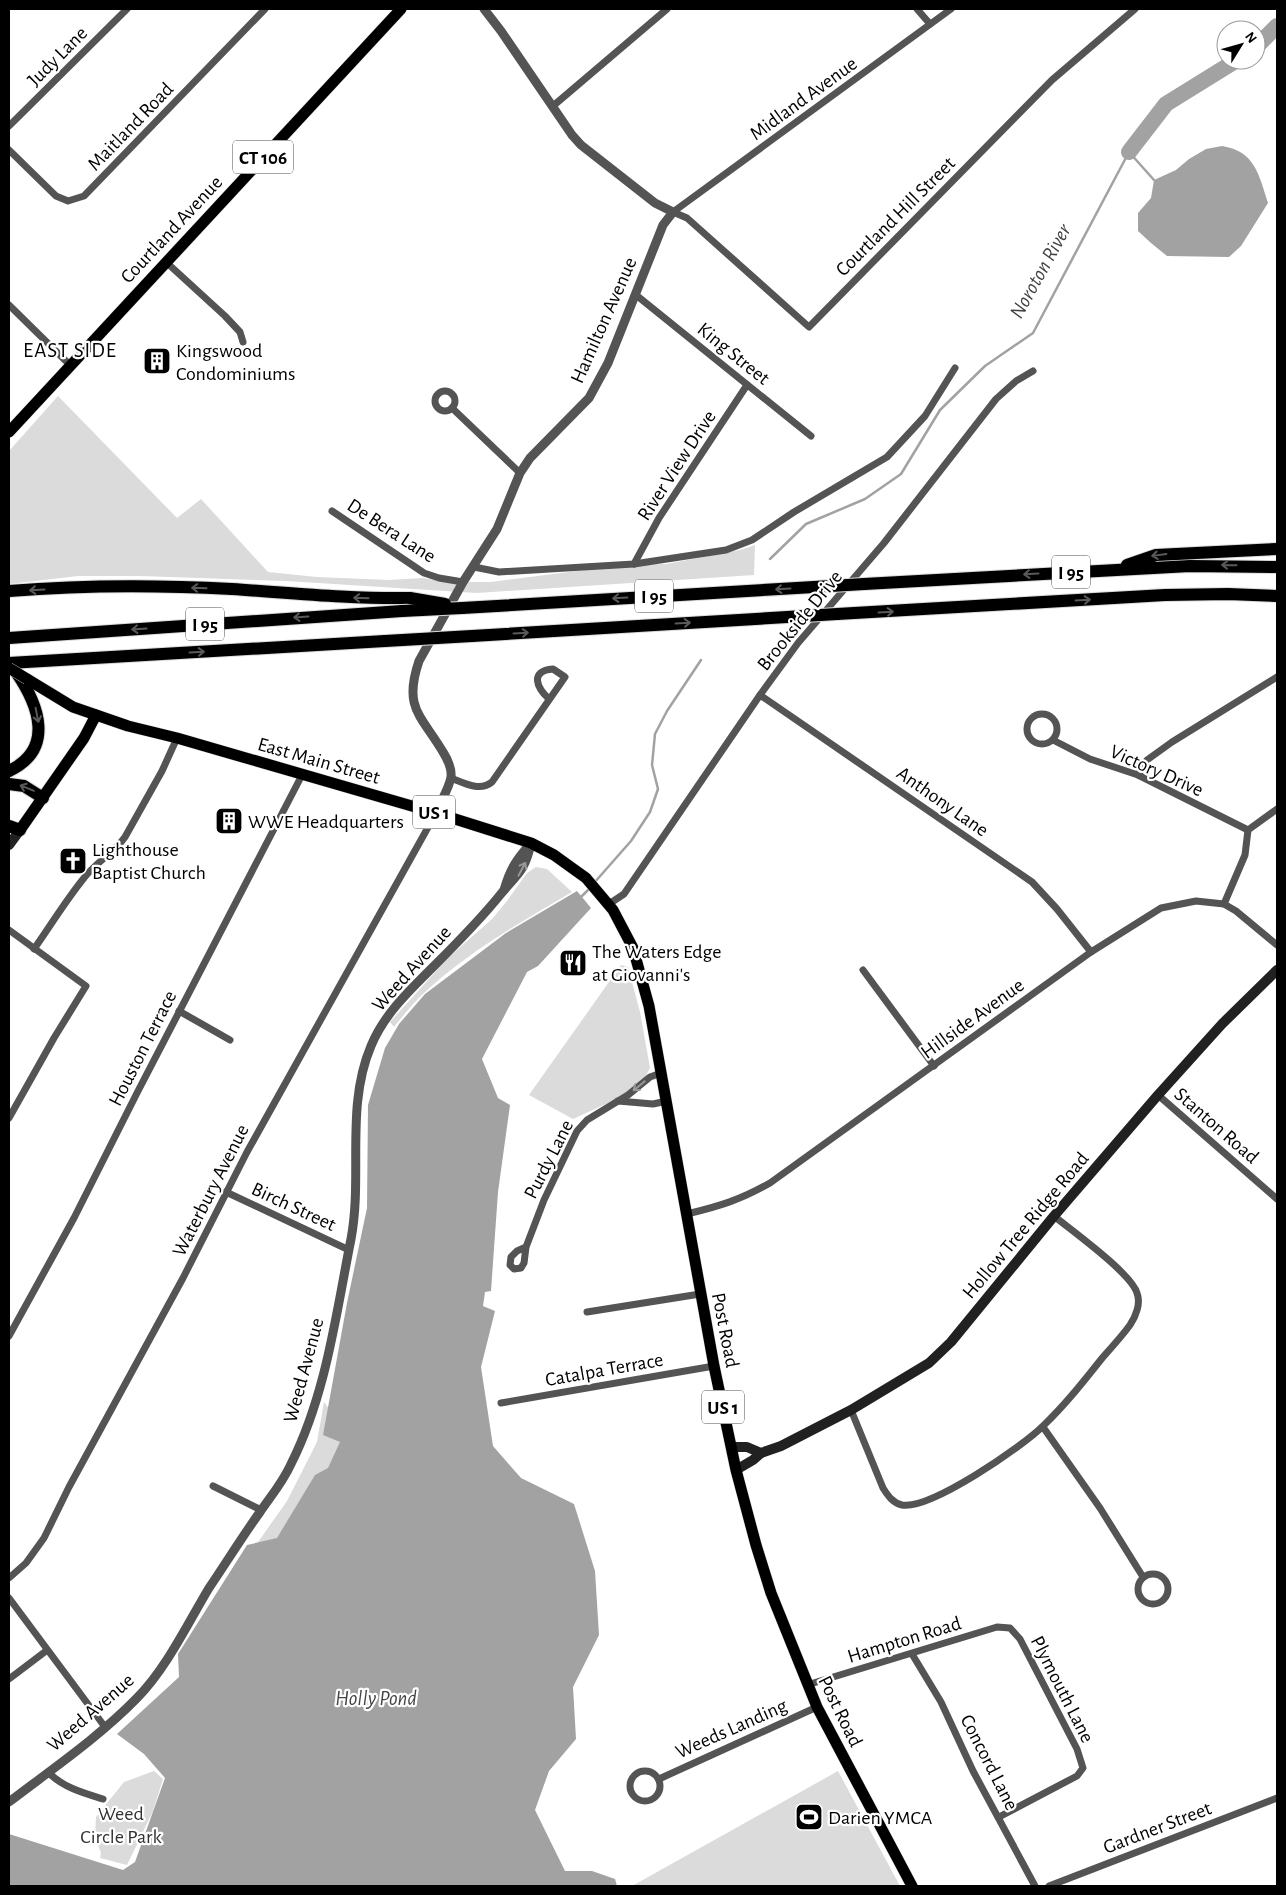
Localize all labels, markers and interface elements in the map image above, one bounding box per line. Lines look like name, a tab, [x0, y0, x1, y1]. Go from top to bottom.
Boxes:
north arrow	[1216, 20, 1266, 70]
street label: Judy Lane	[24, 23, 91, 90]
text: N	[1242, 30, 1259, 46]
street label: Midland Avenue	[746, 53, 861, 144]
street label: Maitland Road	[84, 79, 177, 175]
road number: CT 106	[233, 140, 293, 173]
street label: Courtland Hill Street	[832, 153, 960, 280]
street label: Courtland Avenue	[117, 172, 226, 287]
water label: Noroton River	[1006, 220, 1075, 322]
street label: Hamilton Avenue	[567, 254, 641, 386]
street label: King Street	[694, 319, 774, 389]
district label: EAST SIDE	[23, 340, 117, 361]
place label: Kingswood Condominiums	[176, 341, 295, 384]
building icon: Kingswood Condominiums	[142, 346, 172, 376]
street label: River View Drive	[634, 407, 720, 524]
street label: De Bera Lane	[344, 495, 439, 567]
one-way arrow	[1151, 551, 1167, 561]
road number: I 95	[1052, 556, 1090, 588]
one-way arrow	[1221, 560, 1237, 570]
street label: Brookside Drive	[753, 567, 846, 675]
one-way arrow	[1024, 570, 1040, 579]
road number: I 95	[635, 580, 673, 612]
one-way arrow	[191, 583, 207, 592]
one-way arrow	[775, 584, 791, 593]
one-way arrow	[29, 585, 45, 594]
one-way arrow	[353, 593, 370, 603]
one-way arrow	[613, 594, 629, 603]
one-way arrow	[1075, 595, 1091, 604]
one-way arrow	[878, 607, 894, 616]
road number: I 95	[186, 608, 224, 640]
one-way arrow	[293, 613, 309, 622]
one-way arrow	[675, 619, 691, 628]
one-way arrow	[131, 625, 147, 634]
one-way arrow	[513, 629, 529, 638]
one-way arrow	[189, 648, 205, 657]
one-way arrow	[33, 707, 42, 723]
street label: East Main Street	[255, 734, 383, 788]
street label: Victory Drive	[1107, 742, 1206, 800]
street label: Anthony Lane	[893, 763, 992, 841]
one-way arrow	[20, 783, 35, 793]
road number: US 1	[413, 796, 455, 829]
building icon: WWE Headquarters	[214, 806, 244, 836]
place label: WWE Headquarters	[248, 812, 404, 832]
place label: Lighthouse Baptist Church	[92, 840, 206, 883]
church icon: Lighthouse Baptist Church	[58, 846, 88, 876]
one-way arrow	[518, 862, 527, 877]
street label: Weed Avenue	[368, 922, 455, 1015]
place label: The Waters Edge at Giovanni's	[592, 942, 721, 985]
restaurant icon: The Waters Edge at Giovanni's	[558, 948, 588, 978]
street label: Hillside Avenue	[917, 975, 1028, 1063]
street label: Houston Terrace	[105, 988, 181, 1109]
one-way arrow	[633, 1080, 646, 1091]
street label: Stanton Road	[1170, 1084, 1262, 1168]
street label: Purdy Lane	[521, 1117, 577, 1202]
street label: Waterbury Avenue	[169, 1121, 253, 1260]
street label: Hollow Tree Ridge Road	[959, 1149, 1093, 1303]
street label: Birch Street	[248, 1179, 339, 1235]
street label: Post Road	[708, 1291, 742, 1370]
street label: Weed Avenue	[280, 1316, 328, 1425]
street label: Catalpa Terrace	[544, 1350, 665, 1390]
road number: US 1	[702, 1390, 744, 1424]
street label: Hampton Road	[845, 1613, 963, 1667]
street label: Plymouth Lane	[1027, 1633, 1098, 1746]
street label: Weed Avenue	[44, 1670, 138, 1756]
street label: Post Road	[814, 1673, 866, 1750]
water label: Holly Pond	[335, 1688, 417, 1709]
street label: Weeds Landing	[673, 1695, 790, 1762]
street label: Concord Lane	[957, 1711, 1022, 1813]
street label: Gardner Street	[1101, 1798, 1215, 1858]
sports icon: Darien YMCA	[794, 1802, 824, 1832]
park label: Weed Circle Park	[80, 1804, 162, 1847]
place label: Darien YMCA	[828, 1808, 933, 1828]

